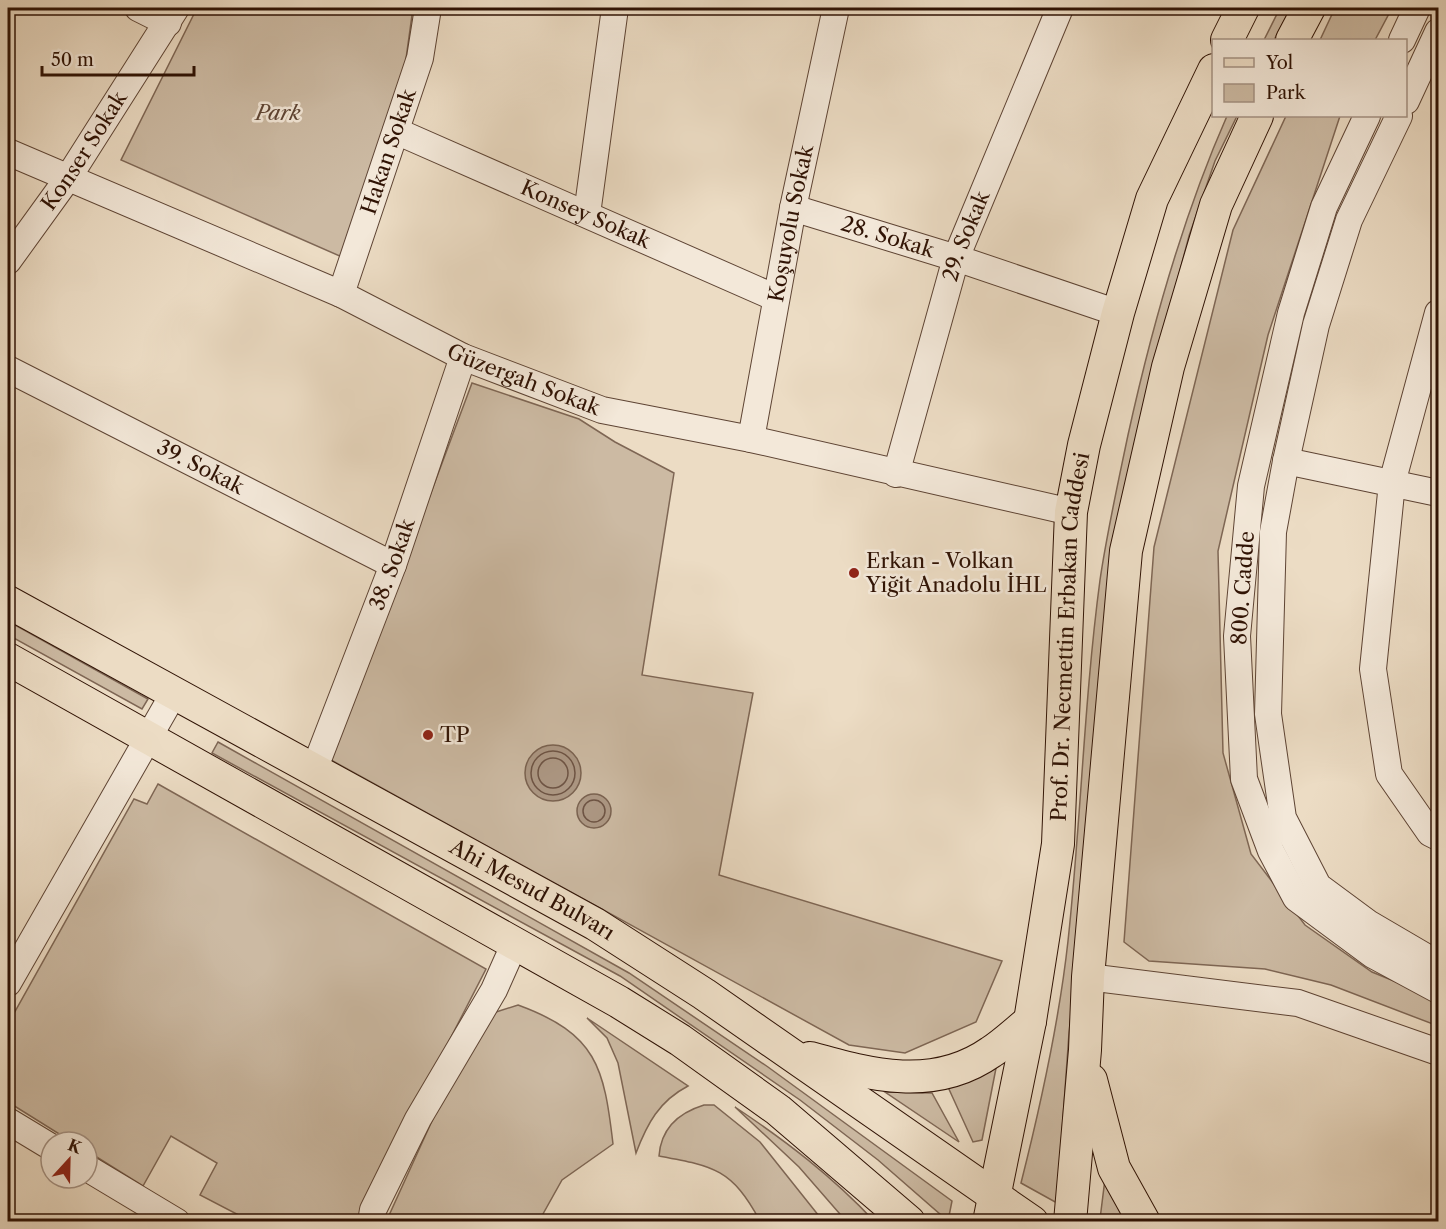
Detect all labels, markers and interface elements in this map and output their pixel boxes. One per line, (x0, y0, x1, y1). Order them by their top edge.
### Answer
scale bar (42, 39, 194, 77)
legend (1212, 39, 1407, 117)
text: 50 m (51, 49, 94, 71)
text: Yol (1265, 52, 1293, 74)
text: Park (1266, 82, 1307, 104)
street label: Hakan Sokak (356, 85, 421, 218)
street label: Konser Sokak (36, 86, 132, 215)
park label: Park (253, 100, 301, 125)
street label: Koşuyolu Sokak (763, 142, 818, 304)
street label: Konsey Sokak (517, 174, 655, 254)
street label: 29. Sokak (937, 186, 995, 284)
street label: 28. Sokak (838, 211, 938, 263)
street label: Güzergah Sokak (443, 338, 605, 420)
street label: 39. Sokak (153, 434, 249, 499)
street label: Prof. Dr. Necmettin Erbakan Caddesi (1046, 450, 1094, 822)
street label: 38. Sokak (364, 514, 420, 614)
street label: 800. Cadde (1226, 530, 1259, 646)
place label: Erkan - Volkan Yiğit Anadolu İHL (865, 548, 1047, 597)
marker: Erkan - Volkan Yiğit Anadolu İHL (847, 566, 861, 580)
place label: TP (440, 722, 470, 747)
marker: TP (421, 728, 435, 742)
street label: Ahi Mesud Bulvarı (445, 833, 619, 945)
north arrow (39, 1130, 99, 1190)
text: K (65, 1134, 85, 1158)

